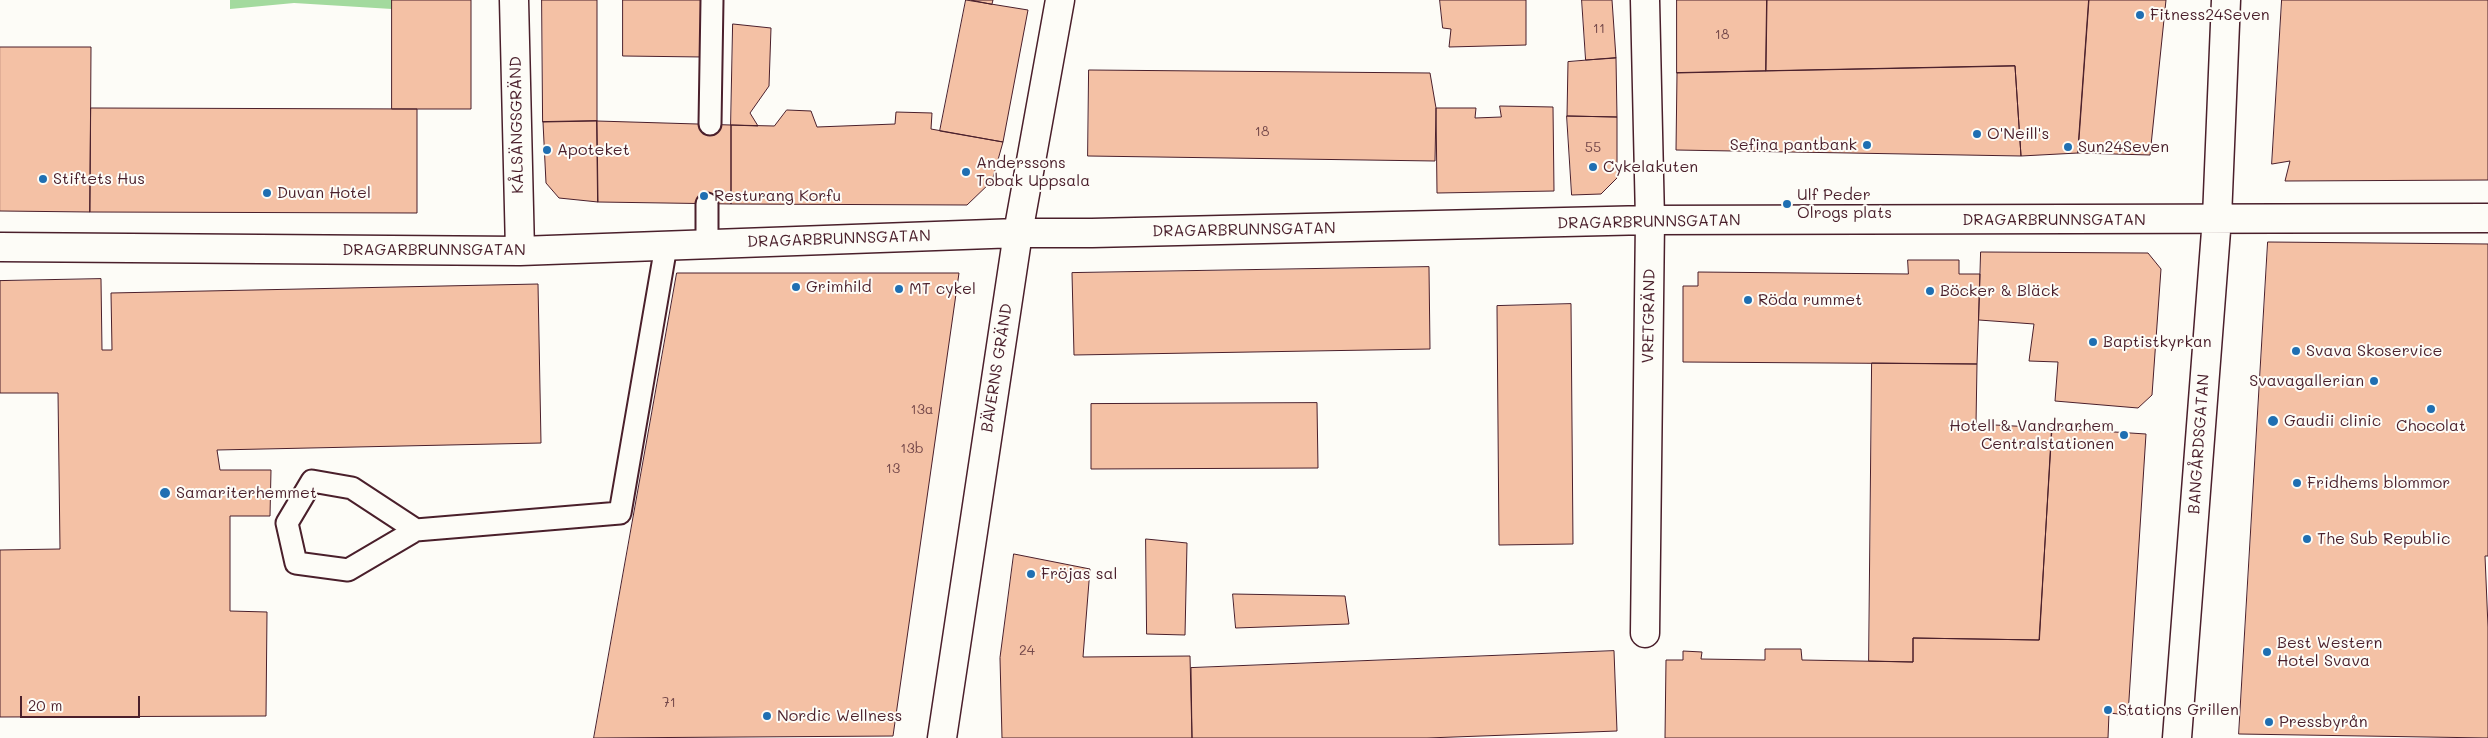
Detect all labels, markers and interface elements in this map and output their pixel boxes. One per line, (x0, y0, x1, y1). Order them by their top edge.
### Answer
place label: Fitness24Seven (2150, 5, 2270, 25)
marker: Fitness24Seven (2134, 9, 2146, 21)
house number: 11 (1593, 21, 1605, 37)
house number: 18 (1715, 27, 1729, 43)
street label: KÅLSÄNGSGRÄND (506, 56, 528, 194)
house number: 18 (1255, 124, 1269, 140)
place label: O'Neill's (1987, 124, 2049, 144)
marker: O'Neill's (1971, 128, 1983, 140)
place label: Sefina pantbank (1730, 135, 1857, 155)
place label: Sun24Seven (2078, 137, 2169, 157)
marker: Sefina pantbank (1861, 139, 1873, 151)
place label: Apoteket (557, 140, 630, 160)
house number: 55 (1585, 140, 1601, 156)
marker: Sun24Seven (2062, 141, 2074, 153)
marker: Apoteket (541, 144, 553, 156)
place label: Anderssons Tobak Uppsala (976, 153, 1090, 191)
place label: Cykelakuten (1603, 157, 1698, 177)
marker: Cykelakuten (1587, 161, 1599, 173)
marker: Anderssons Tobak Uppsala (960, 166, 972, 178)
place label: Stiftets Hus (53, 169, 145, 189)
marker: Stiftets Hus (37, 173, 49, 185)
place label: Duvan Hotel (277, 183, 371, 203)
place label: Ulf Peder Olrogs plats (1797, 185, 1892, 223)
place label: Resturang Korfu (714, 186, 841, 206)
marker: Duvan Hotel (261, 187, 273, 199)
marker: Resturang Korfu (698, 190, 710, 202)
marker: Ulf Peder Olrogs plats (1781, 198, 1793, 210)
street label: DRAGARBRUNNSGATAN (1962, 210, 2146, 230)
street label: DRAGARBRUNNSGATAN (1557, 211, 1741, 233)
street label: DRAGARBRUNNSGATAN (1152, 219, 1336, 241)
street label: DRAGARBRUNNSGATAN (747, 226, 931, 252)
street label: DRAGARBRUNNSGATAN (342, 240, 526, 260)
street label: VRETGRÄND (1639, 269, 1659, 363)
place label: Grimhild (806, 277, 872, 297)
place label: MT cykel (909, 279, 976, 299)
marker: Grimhild (790, 281, 802, 293)
place label: Böcker & Bläck (1940, 281, 2059, 301)
marker: MT cykel (893, 283, 905, 295)
marker: Böcker & Bläck (1924, 285, 1936, 297)
place label: Röda rummet (1758, 290, 1862, 310)
marker: Röda rummet (1742, 294, 1754, 306)
street label: BÄVERNS GRÄND (977, 302, 1017, 434)
place label: Baptistkyrkan (2103, 332, 2212, 352)
marker: Baptistkyrkan (2087, 336, 2099, 348)
place label: Svava Skoservice (2306, 341, 2442, 361)
marker: Svava Skoservice (2290, 345, 2302, 357)
place label: Svavagallerian (2249, 371, 2364, 391)
street label: BANGÅRDSGATAN (2185, 373, 2213, 515)
marker: Svavagallerian (2368, 375, 2380, 387)
house number: 13a (910, 402, 934, 418)
marker: Chocolat (2425, 403, 2437, 415)
place label: Gaudii clinic (2284, 411, 2381, 431)
marker: Gaudii clinic (2266, 414, 2280, 428)
place label: Hotell & Vandrarhem Centralstationen (1949, 416, 2114, 454)
place label: Chocolat (2396, 416, 2466, 436)
marker: Hotell & Vandrarhem Centralstationen (2118, 429, 2130, 441)
house number: 13b (900, 441, 924, 457)
house number: 13 (886, 461, 900, 477)
place label: Fridhems blommor (2307, 473, 2450, 493)
marker: Fridhems blommor (2291, 477, 2303, 489)
place label: Samariterhemmet (176, 483, 317, 503)
marker: Samariterhemmet (158, 486, 172, 500)
place label: The Sub Republic (2317, 529, 2450, 549)
marker: The Sub Republic (2301, 533, 2313, 545)
place label: Fröjas sal (1041, 564, 1117, 584)
marker: Fröjas sal (1025, 568, 1037, 580)
place label: Best Western Hotel Svava (2277, 633, 2382, 671)
house number: 24 (1019, 643, 1035, 659)
marker: Best Western Hotel Svava (2261, 646, 2273, 658)
scale bar (22, 686, 142, 718)
text: 20 m (28, 695, 62, 715)
house number: 71 (662, 695, 676, 711)
place label: Stations Grillen (2118, 700, 2239, 720)
marker: Stations Grillen (2102, 704, 2114, 716)
place label: Nordic Wellness (777, 706, 902, 726)
marker: Nordic Wellness (761, 710, 773, 722)
place label: Pressbyrån (2279, 712, 2368, 732)
marker: Pressbyrån (2263, 716, 2275, 728)

